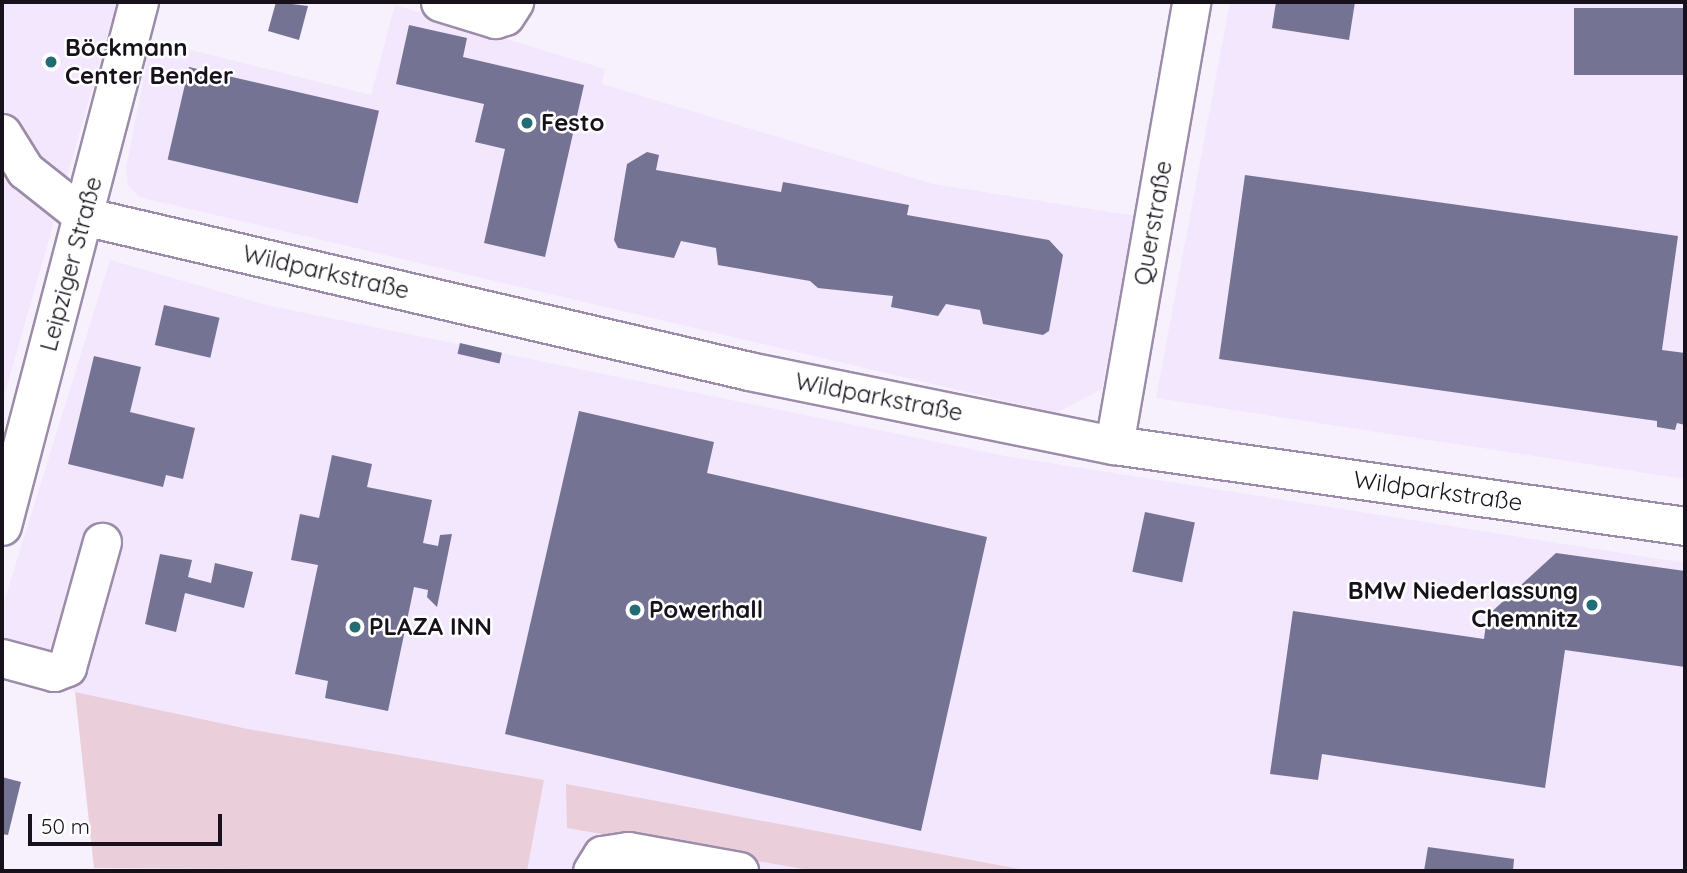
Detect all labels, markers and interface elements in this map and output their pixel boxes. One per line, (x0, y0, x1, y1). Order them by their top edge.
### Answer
place label: Böckmann Center Bender (65, 34, 233, 90)
marker: Böckmann Center Bender (43, 54, 59, 70)
place label: Festo (541, 109, 605, 137)
marker: Festo (519, 115, 535, 131)
street label: Querstraße (1128, 158, 1178, 288)
street label: Leipziger Straße (34, 174, 108, 354)
street label: Wildparkstraße (240, 239, 412, 305)
street label: Wildparkstraße (793, 367, 965, 427)
street label: Wildparkstraße (1352, 465, 1524, 517)
place label: BMW Niederlassung Chemnitz (1348, 577, 1578, 633)
place label: Powerhall (649, 596, 763, 624)
marker: BMW Niederlassung Chemnitz (1584, 597, 1600, 613)
marker: Powerhall (627, 602, 643, 618)
place label: PLAZA INN (369, 613, 492, 641)
marker: PLAZA INN (347, 619, 363, 635)
scale bar (32, 800, 226, 844)
text: 50 m (41, 813, 90, 839)

